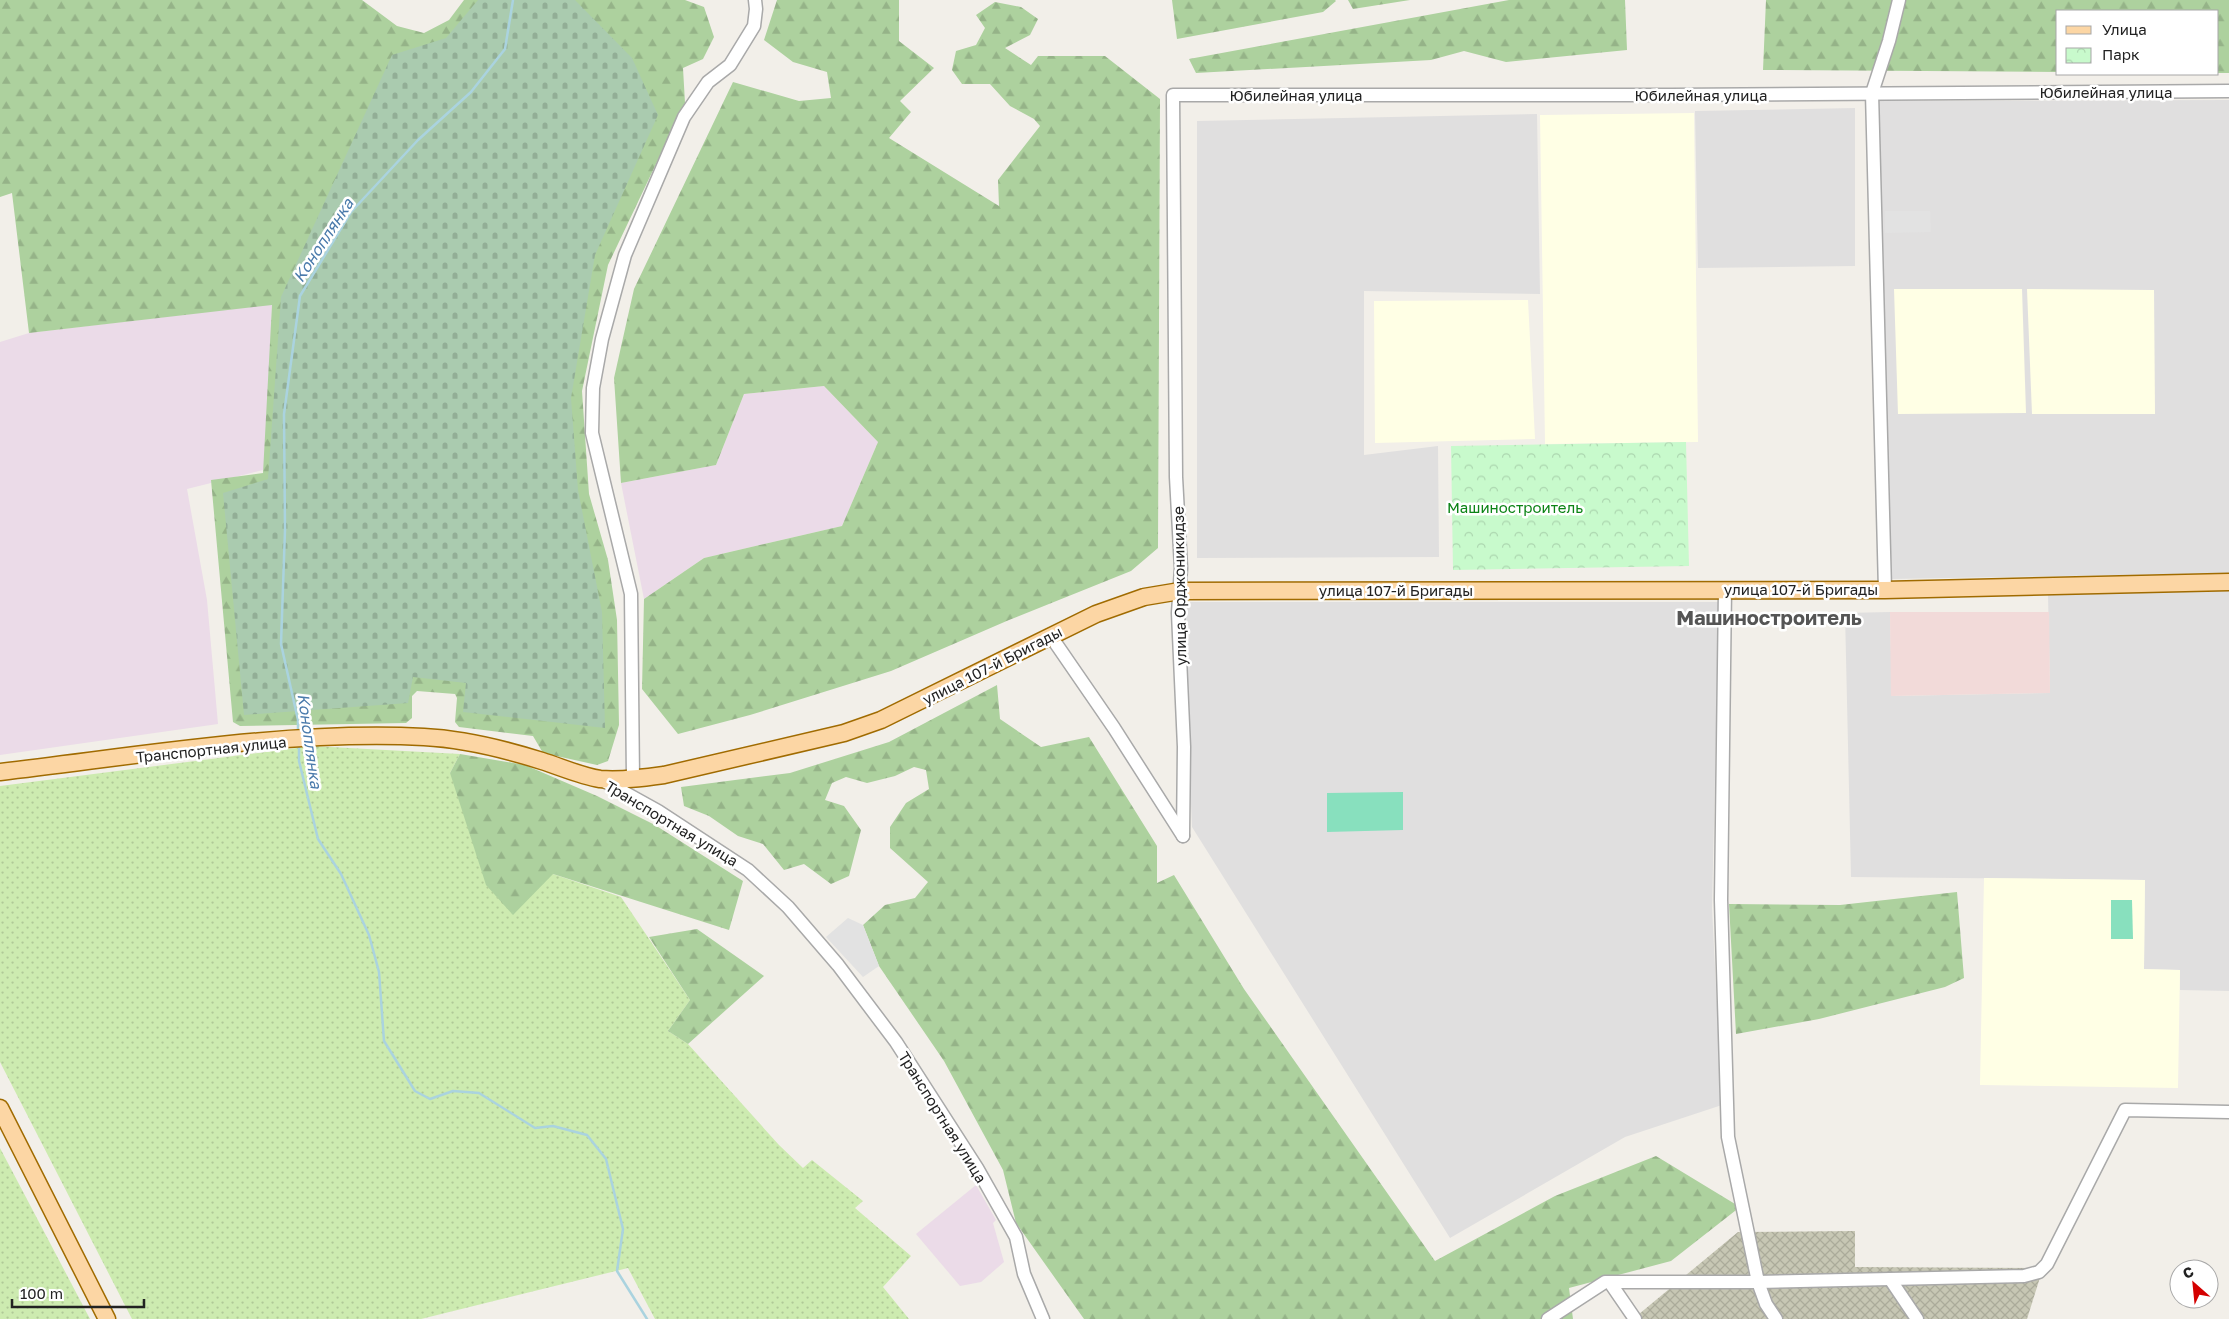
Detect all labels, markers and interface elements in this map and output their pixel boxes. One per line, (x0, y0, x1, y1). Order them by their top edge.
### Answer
legend (2056, 10, 2219, 75)
text: Улица (2102, 20, 2147, 38)
text: Парк (2102, 45, 2140, 63)
street label: Юбилейная улица (2040, 83, 2172, 101)
street label: Юбилейная улица (1230, 86, 1362, 104)
street label: Юбилейная улица (1635, 86, 1767, 104)
water label: Коноплянка (289, 194, 358, 286)
park label: Машиностроитель (1447, 498, 1583, 516)
street label: улица Орджоникидзе (1169, 506, 1189, 666)
street label: улица 107-й Бригады (1724, 580, 1878, 598)
street label: улица 107-й Бригады (1319, 581, 1473, 599)
district label: Машиностроитель (1676, 605, 1862, 629)
street label: улица 107-й Бригады (919, 622, 1065, 708)
water label: Коноплянка (293, 692, 327, 791)
street label: Транспортная улица (135, 732, 287, 766)
street label: Транспортная улица (603, 776, 741, 870)
street label: Транспортная улица (895, 1048, 991, 1186)
north arrow (2169, 1259, 2219, 1309)
text: С (2180, 1262, 2196, 1282)
scale bar (12, 1276, 145, 1308)
text: 100 m (20, 1284, 63, 1302)

